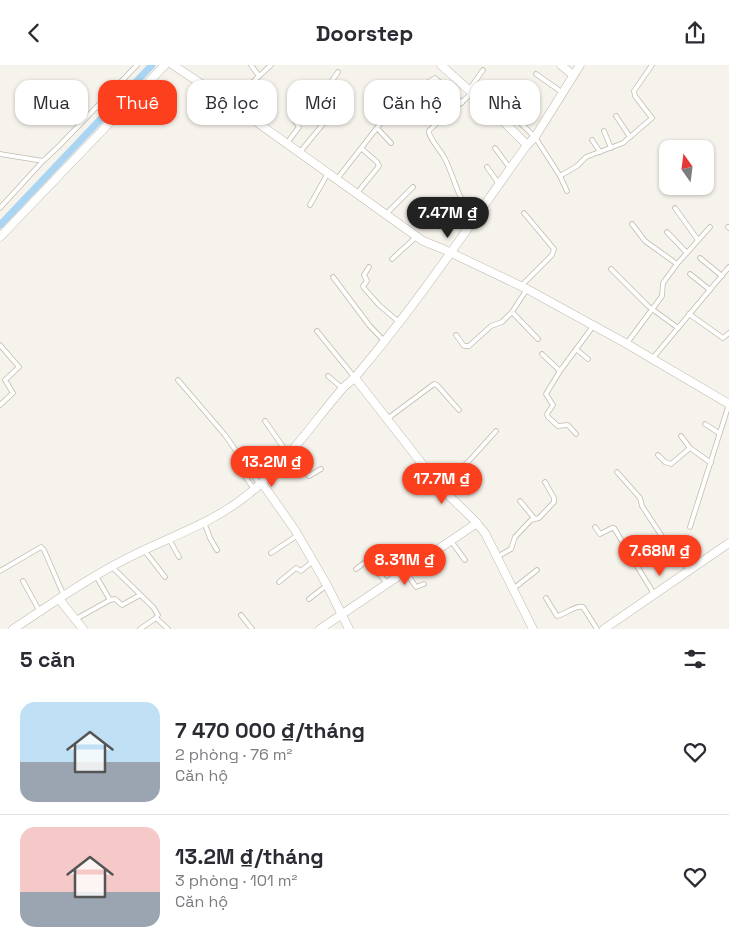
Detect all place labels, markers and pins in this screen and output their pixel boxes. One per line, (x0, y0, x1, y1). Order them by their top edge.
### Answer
pin: 7.47M ₫ (402, 197, 494, 239)
pin: 13.2M ₫ (226, 445, 318, 488)
pin: 17.7M ₫ (396, 463, 488, 505)
pin: 7.68M ₫ (614, 535, 706, 577)
pin: 8.31M ₫ (359, 543, 451, 586)

